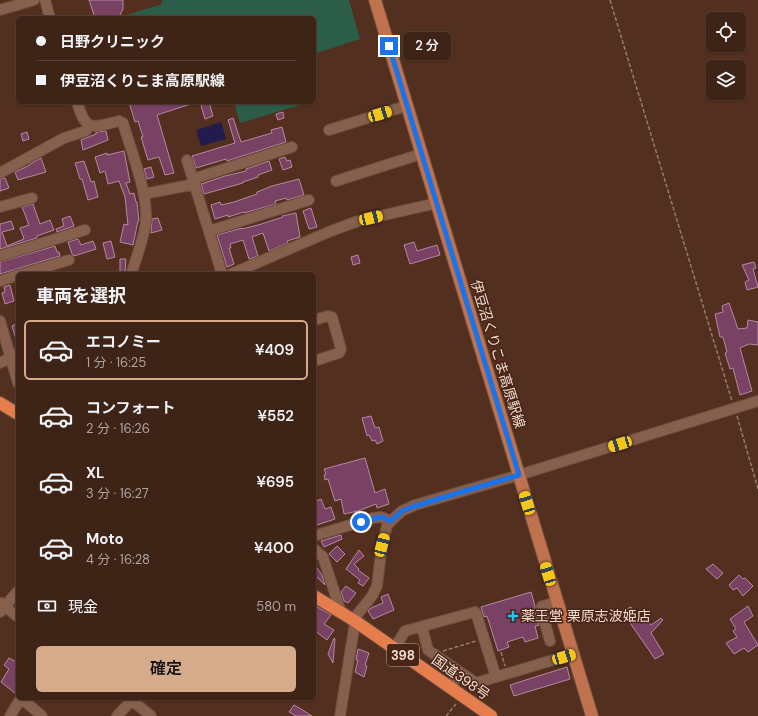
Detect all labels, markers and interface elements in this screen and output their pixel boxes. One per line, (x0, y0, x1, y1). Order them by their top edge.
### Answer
map controls (706, 12, 746, 100)
button: locate (706, 12, 746, 52)
text: 日野クリニック (60, 32, 165, 52)
callout: 2 分 (403, 32, 451, 60)
route end (380, 37, 398, 55)
text: 2 分 (415, 37, 439, 54)
button: layers (706, 60, 746, 100)
text: 伊豆沼くりこま高原駅線 (60, 71, 225, 91)
car (367, 105, 393, 123)
car (358, 209, 384, 227)
street label: 伊豆沼くりこま高原駅線 (467, 278, 529, 430)
text: 車両を選択 (36, 284, 126, 308)
icon: car (38, 332, 74, 368)
text: エコノミー (86, 332, 161, 352)
text: ¥409 (255, 340, 294, 360)
text: 1 分 · 16:25 (86, 354, 146, 371)
icon: car (38, 398, 74, 434)
text: コンフォート (86, 398, 176, 418)
text: ¥552 (257, 406, 294, 426)
text: 2 分 · 16:26 (86, 420, 150, 437)
car (607, 435, 633, 453)
text: XL (86, 463, 104, 483)
icon: car (38, 464, 74, 500)
text: ¥695 (256, 472, 294, 492)
text: 3 分 · 16:27 (86, 485, 149, 502)
car (518, 490, 536, 516)
route start (352, 513, 370, 531)
text: Moto (86, 529, 124, 549)
icon: car (38, 530, 74, 566)
car (373, 532, 391, 558)
text: ¥400 (254, 538, 294, 558)
text: 4 分 · 16:28 (86, 551, 150, 568)
car (539, 561, 557, 587)
icon: cash (36, 595, 58, 617)
text: 現金 (68, 597, 98, 617)
text: 580 m (256, 598, 296, 615)
place label: 薬王堂 栗原志波姫店 (521, 607, 651, 625)
marker: 薬王堂 栗原志波姫店 (508, 611, 518, 621)
road number: 398 (387, 644, 419, 666)
button: 確定 (36, 646, 296, 692)
car (551, 648, 577, 666)
street label: 国道398号 (428, 650, 494, 704)

